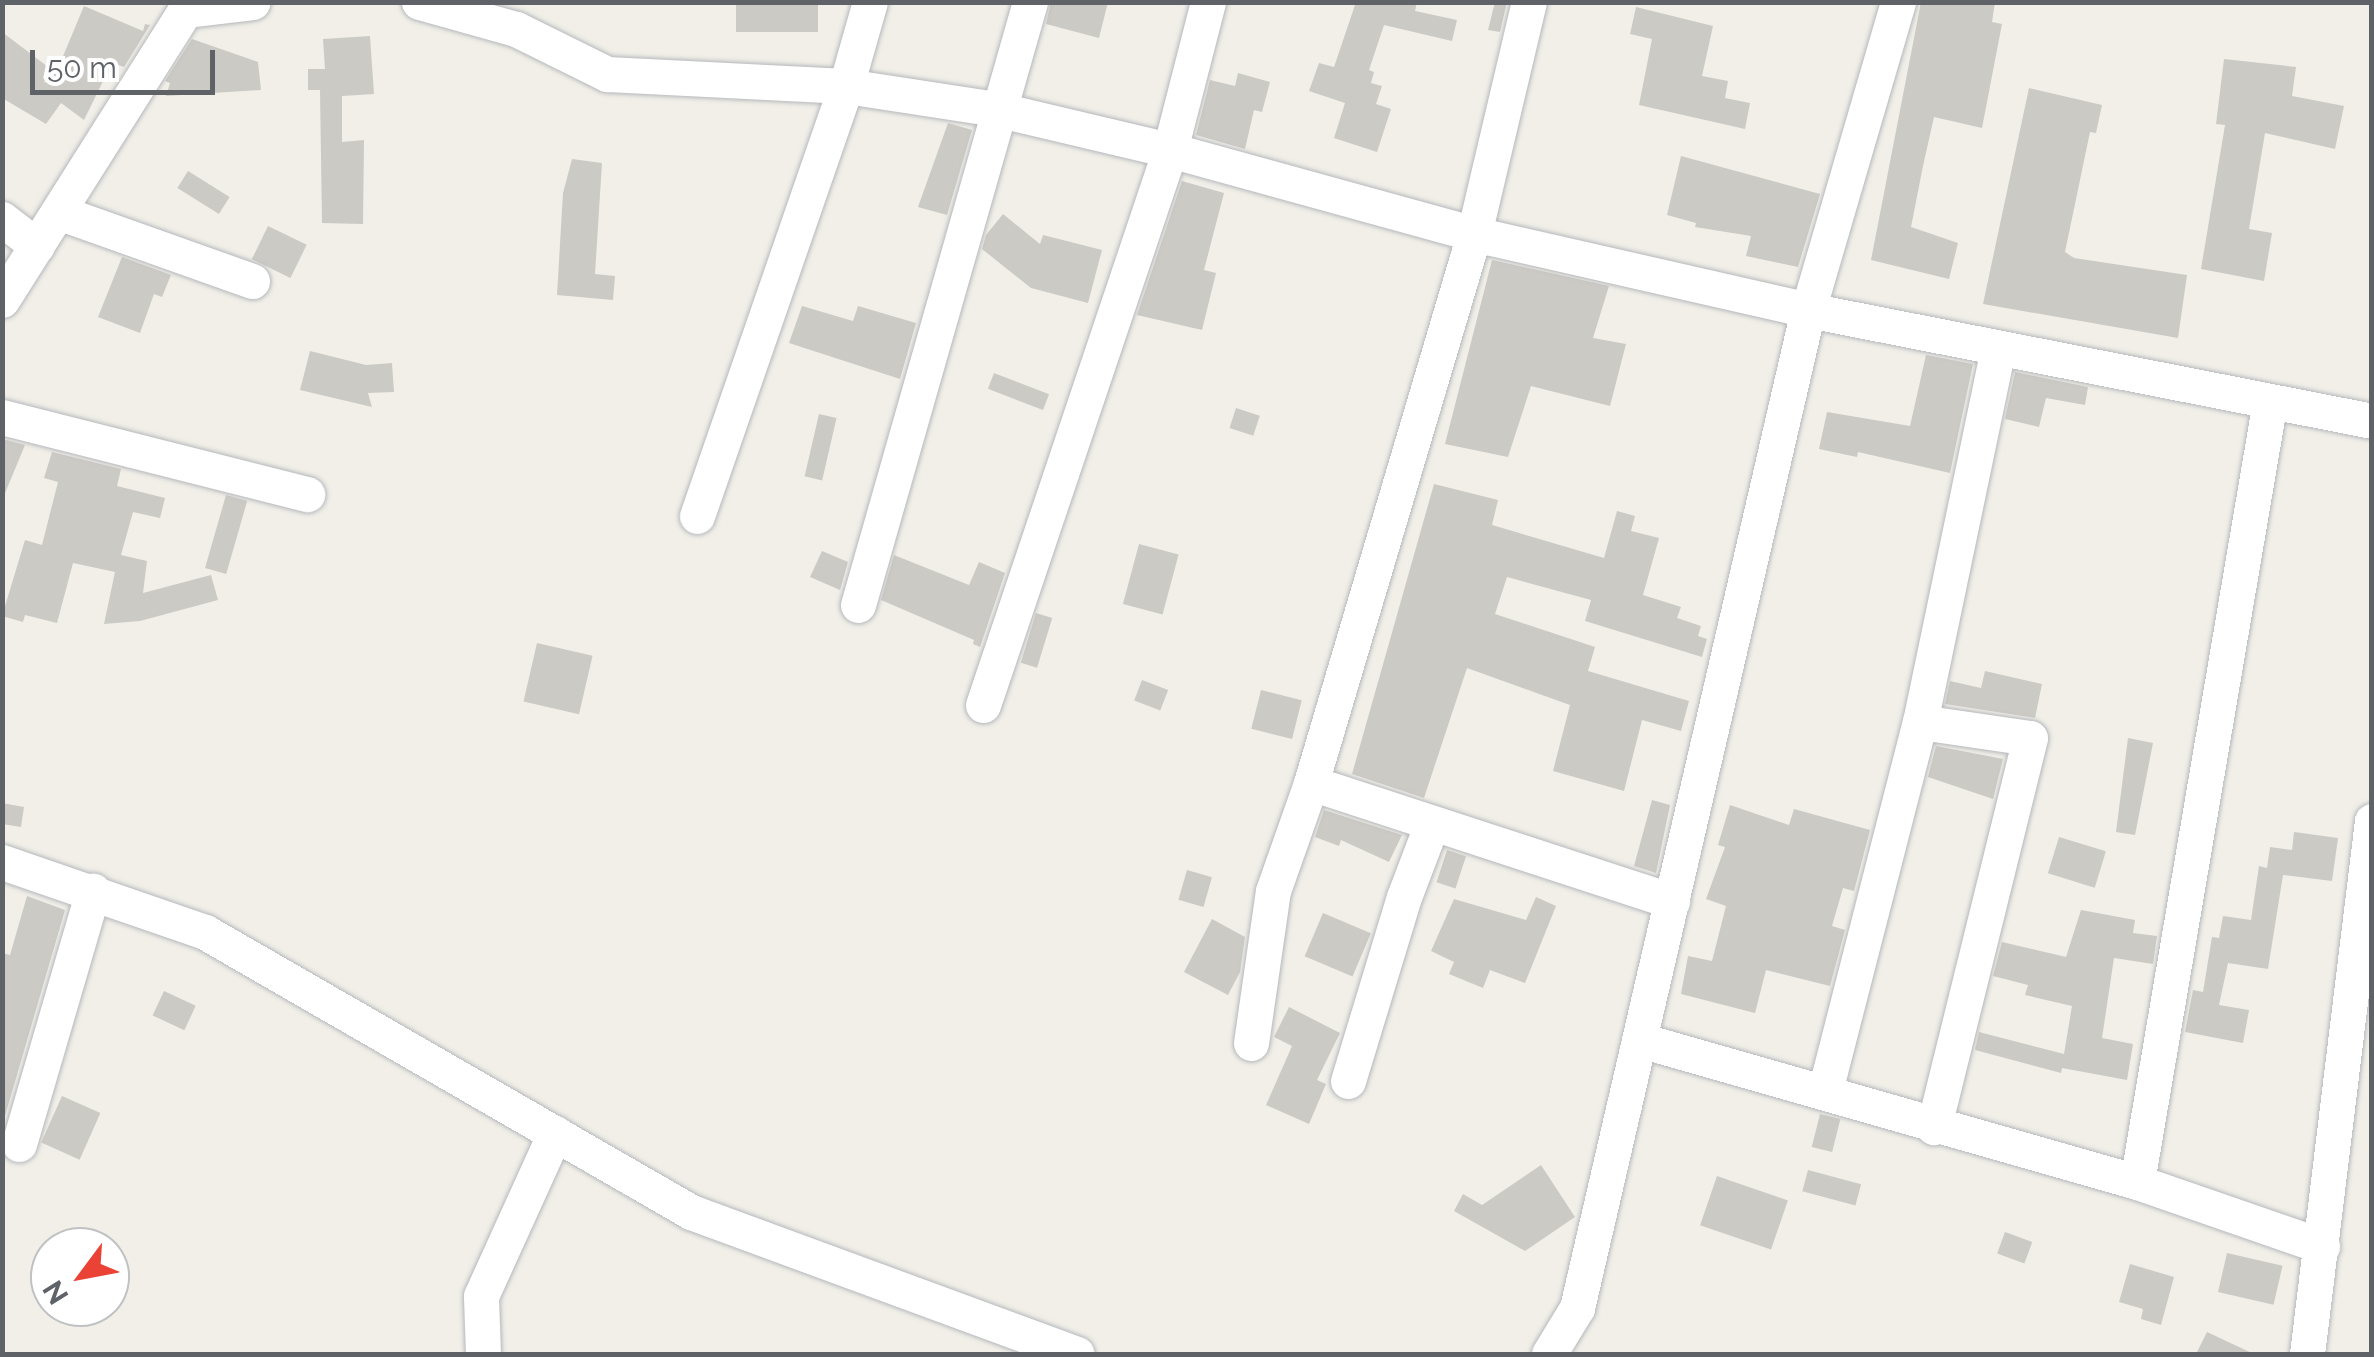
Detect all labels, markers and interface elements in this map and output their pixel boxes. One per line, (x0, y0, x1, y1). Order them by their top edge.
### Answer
scale bar (35, 30, 220, 92)
text: 50 m (47, 50, 117, 85)
north arrow (30, 1227, 130, 1327)
text: N (36, 1274, 75, 1310)

